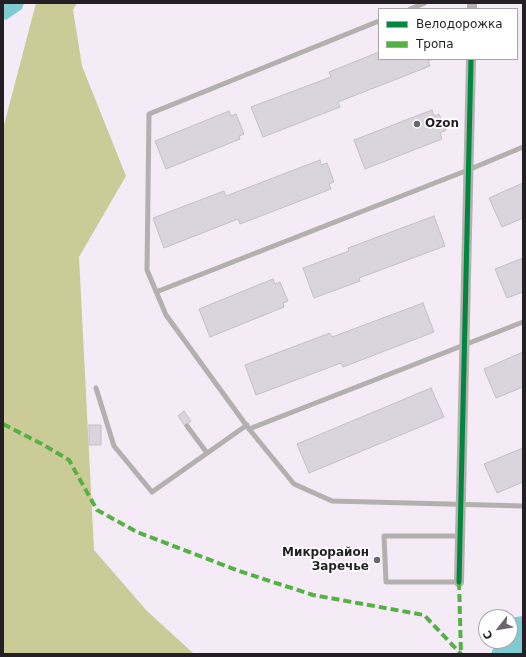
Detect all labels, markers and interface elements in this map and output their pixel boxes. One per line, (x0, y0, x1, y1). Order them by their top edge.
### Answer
legend (378, 8, 518, 60)
text: Велодорожка (416, 17, 503, 31)
text: Тропа (416, 37, 454, 51)
place label: Ozon (425, 117, 459, 131)
marker: Ozon (412, 119, 422, 129)
place label: Микрорайон Заречье (282, 546, 369, 574)
marker: Микрорайон Заречье (372, 555, 382, 565)
north arrow (478, 609, 518, 649)
text: С (480, 628, 496, 642)

